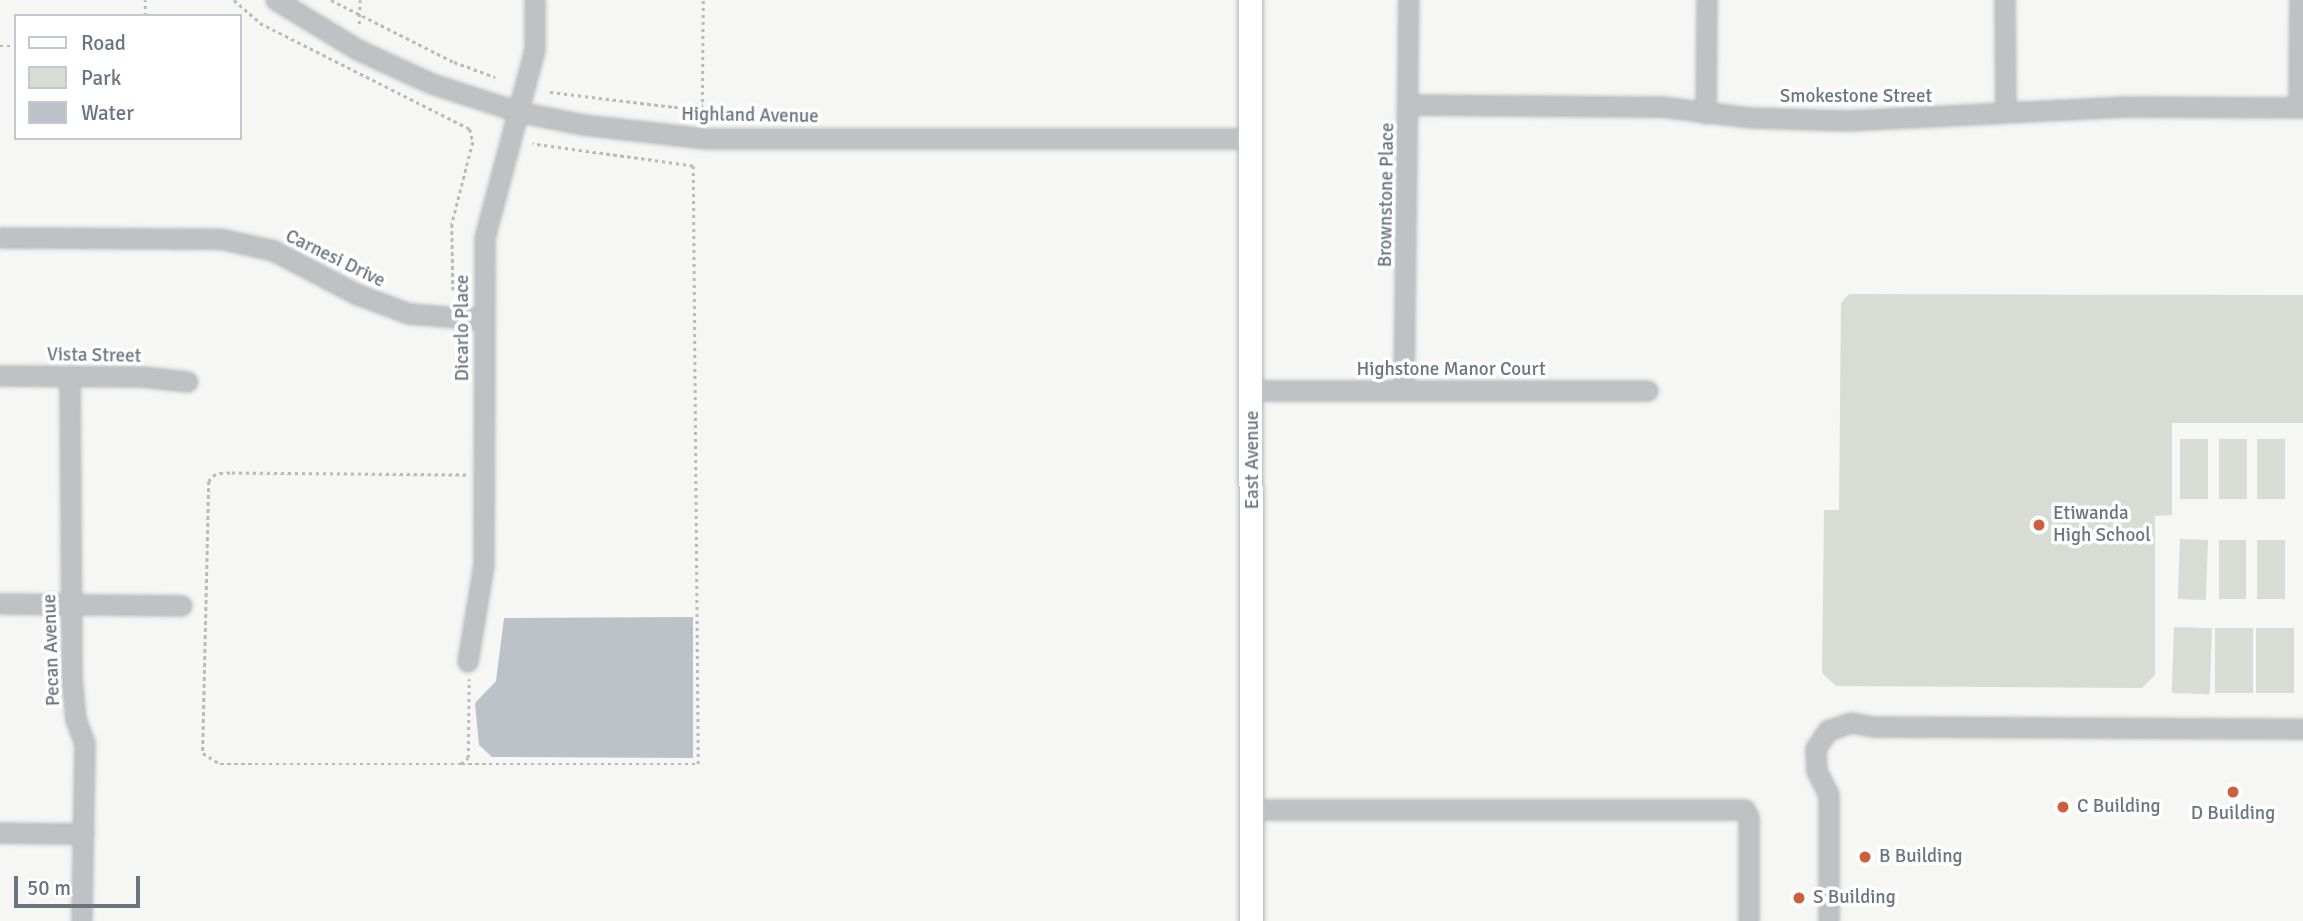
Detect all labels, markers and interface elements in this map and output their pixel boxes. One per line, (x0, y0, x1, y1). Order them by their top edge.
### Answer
legend (14, 14, 242, 140)
text: Road (81, 30, 126, 56)
text: Park (81, 65, 121, 91)
street label: Smokestone Street (1780, 86, 1932, 108)
text: Water (81, 100, 134, 126)
street label: Highland Avenue (681, 103, 819, 129)
street label: Brownstone Place (1374, 122, 1400, 268)
street label: Carnesi Drive (281, 225, 389, 293)
street label: Dicarlo Place (452, 275, 474, 381)
street label: Vista Street (47, 344, 141, 368)
street label: Highstone Manor Court (1356, 359, 1546, 381)
street label: East Avenue (1242, 411, 1264, 509)
place label: Etiwanda High School (2053, 503, 2151, 547)
marker: Etiwanda High School (2031, 517, 2047, 533)
street label: Pecan Avenue (39, 593, 65, 707)
marker: D Building (2225, 784, 2241, 800)
place label: C Building (2077, 796, 2161, 818)
marker: C Building (2055, 799, 2071, 815)
place label: D Building (2191, 803, 2275, 825)
place label: B Building (1879, 846, 1963, 868)
marker: B Building (1857, 849, 1873, 865)
scale bar (18, 862, 144, 906)
text: 50 m (27, 875, 71, 901)
place label: S Building (1813, 887, 1896, 909)
marker: S Building (1791, 890, 1807, 906)

